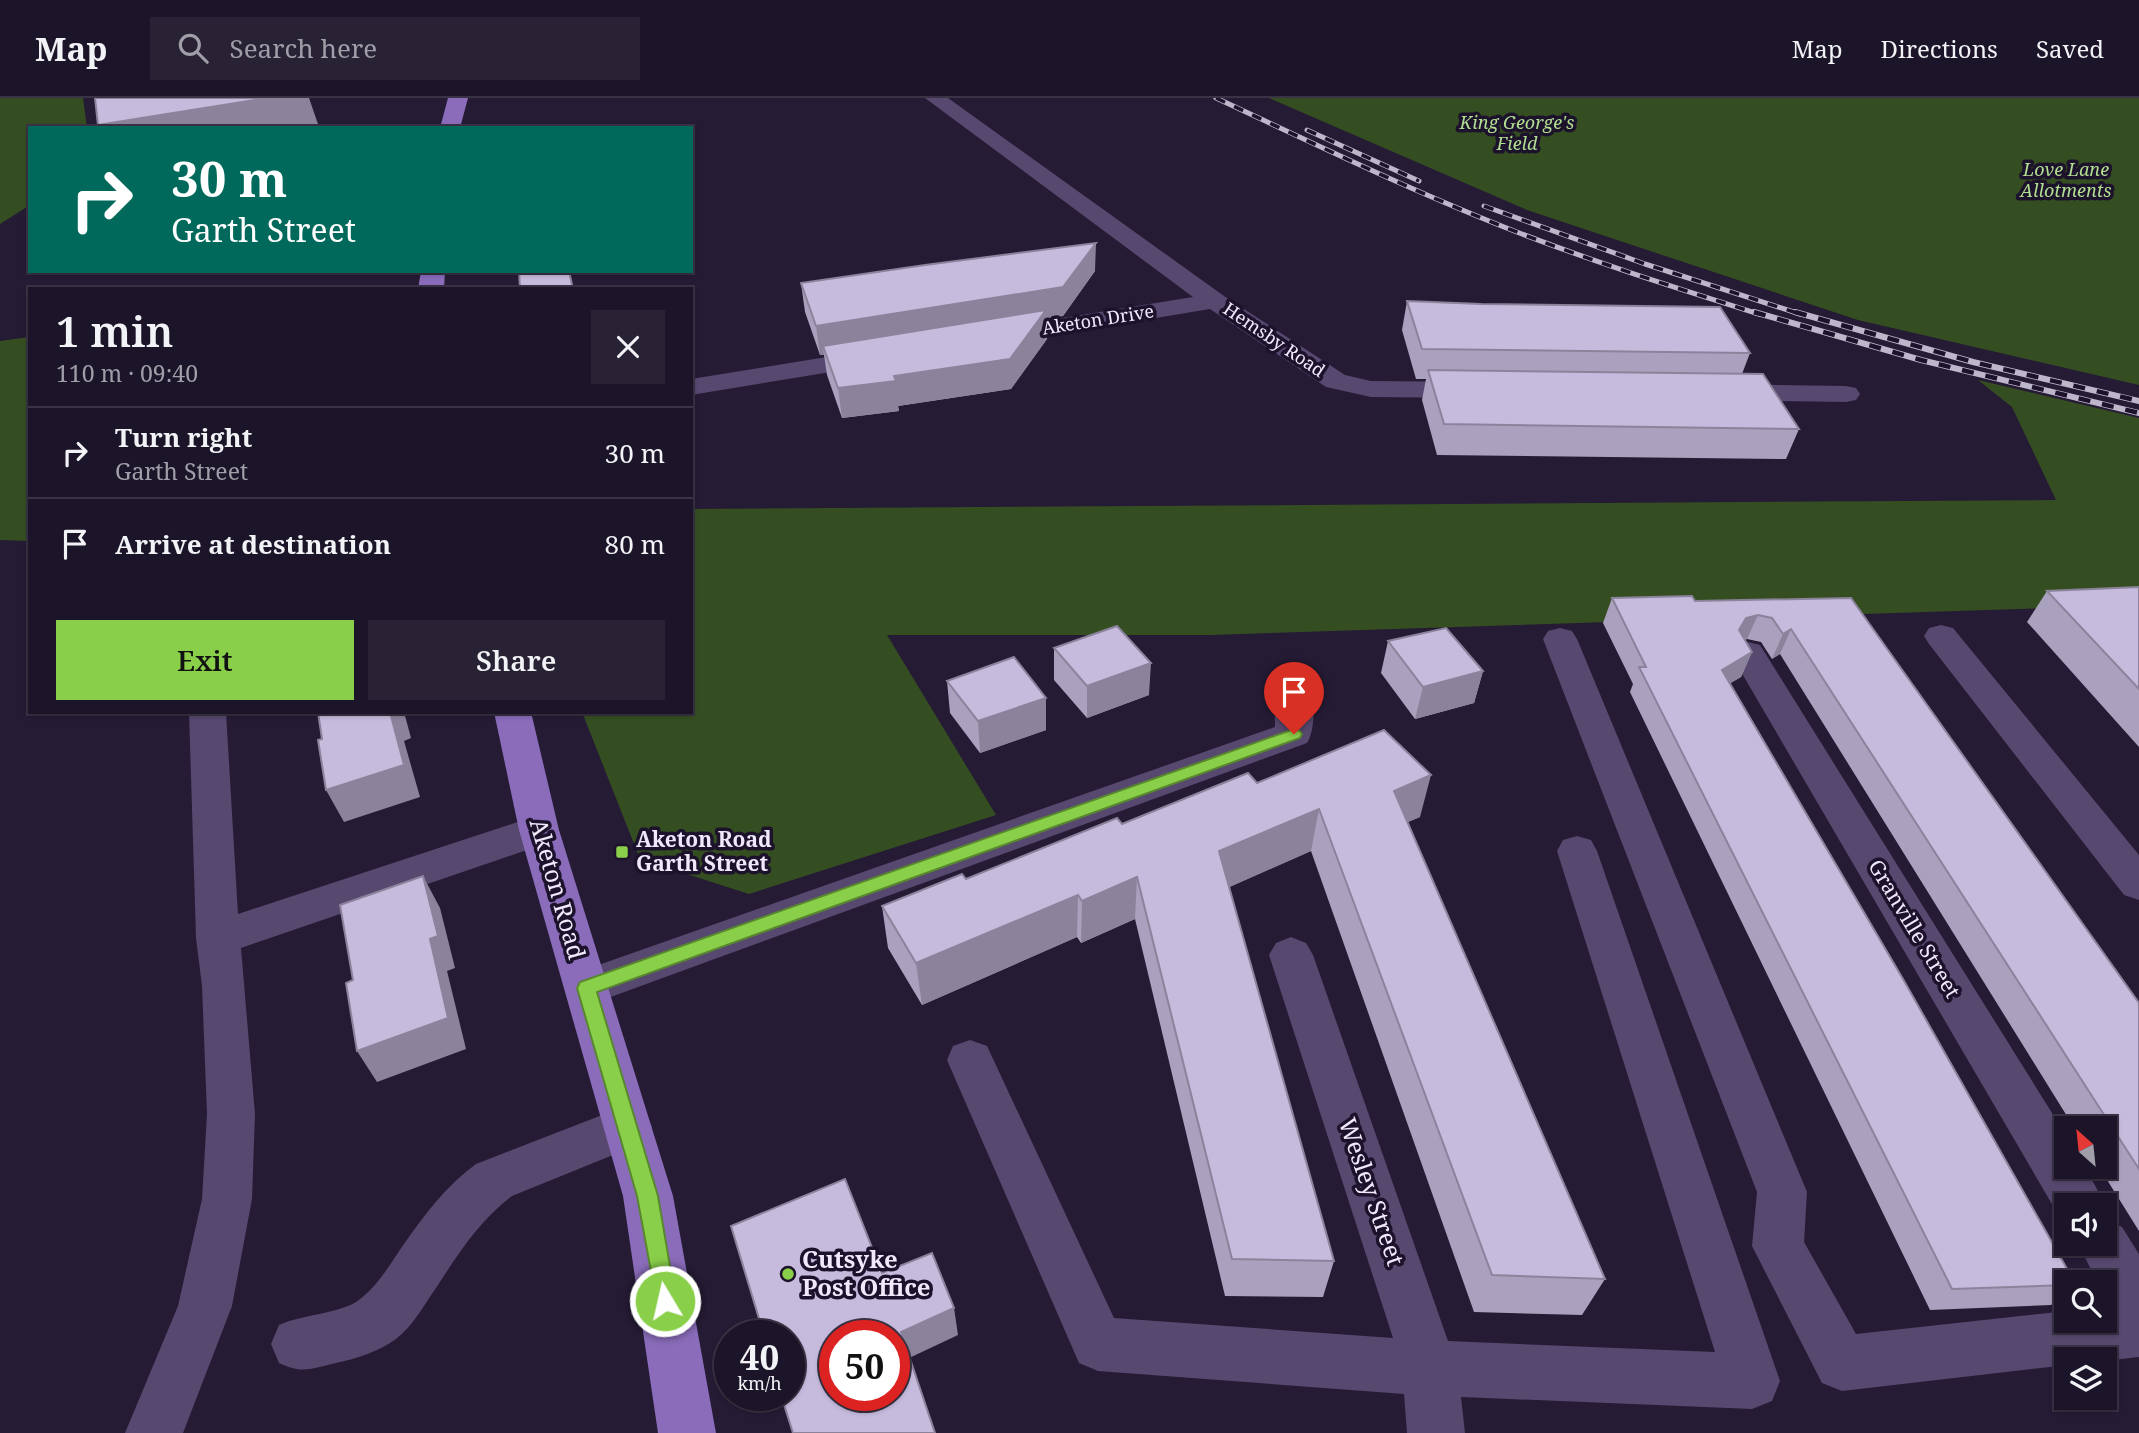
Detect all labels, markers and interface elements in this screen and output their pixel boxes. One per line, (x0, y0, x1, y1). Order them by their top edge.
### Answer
search box (150, 17, 640, 80)
text: Map (35, 26, 108, 71)
icon: search (174, 29, 212, 67)
text: Search here (230, 30, 377, 66)
text: Map (1792, 32, 1843, 65)
text: Directions (1881, 32, 1998, 65)
text: Saved (2036, 32, 2104, 65)
park label: King George's Field (1459, 110, 1574, 155)
text: 30 m (171, 145, 287, 211)
icon: right (56, 154, 147, 245)
park label: Love Lane Allotments (2018, 157, 2112, 202)
text: Garth Street (171, 208, 356, 251)
street label: Hemsby Road (1219, 296, 1330, 382)
street label: Aketon Drive (1040, 298, 1155, 340)
text: 1 min (56, 302, 173, 359)
button: close (591, 310, 665, 384)
text: 110 m · 09:40 (56, 357, 198, 389)
text: Turn right (115, 419, 252, 455)
icon: right (56, 434, 94, 472)
text: 30 m (605, 435, 665, 471)
text: Garth Street (115, 455, 248, 487)
icon: arrive (56, 525, 94, 563)
text: Arrive at destination (115, 526, 391, 562)
text: 80 m (605, 526, 665, 562)
button: Exit (56, 620, 354, 700)
button: Share (368, 620, 665, 700)
pin (1264, 662, 1324, 734)
icon: arrive (1275, 673, 1313, 711)
street label: Aketon Road (523, 814, 594, 963)
place label: Aketon Road Garth Street (636, 825, 772, 877)
marker: Aketon Road Garth Street (614, 844, 630, 860)
street label: Granville Street (1862, 854, 1967, 1003)
street label: Wesley Street (1332, 1113, 1413, 1270)
north arrow (2054, 1116, 2118, 1180)
map controls (2054, 1116, 2117, 1410)
button: sound (2054, 1193, 2117, 1256)
place label: Cutsyke Post Office (802, 1242, 931, 1303)
position arrow (628, 1264, 702, 1338)
marker: Cutsyke Post Office (780, 1266, 796, 1282)
button: search (2054, 1270, 2117, 1333)
speed limit sign: 50 (819, 1320, 910, 1411)
text: 40 (740, 1333, 779, 1380)
button: layers (2054, 1347, 2117, 1410)
text: km/h (737, 1371, 782, 1395)

